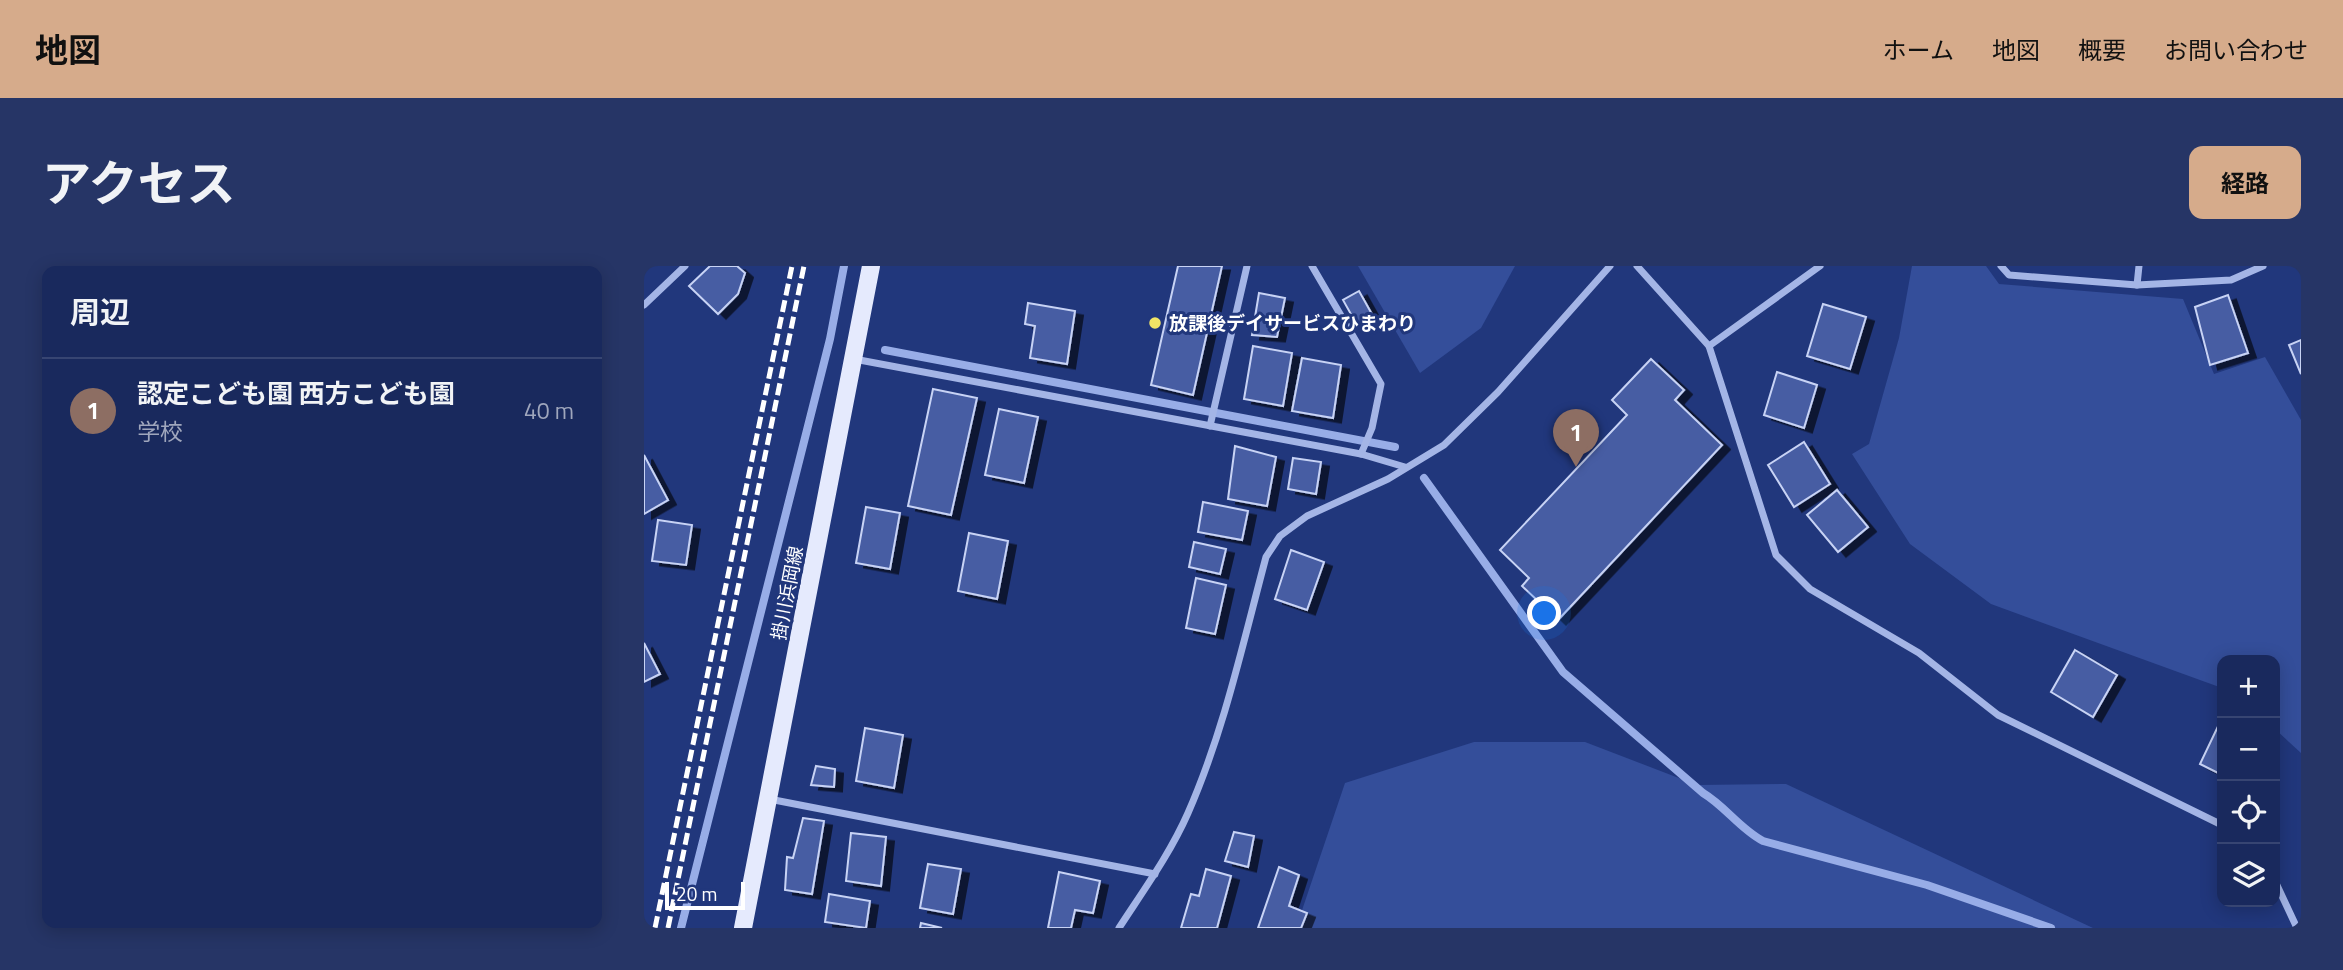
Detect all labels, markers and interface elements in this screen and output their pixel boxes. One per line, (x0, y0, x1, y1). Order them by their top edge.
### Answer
text: 地図 (35, 25, 101, 75)
text: ホーム (1883, 32, 1954, 68)
text: 地図 (1992, 32, 2040, 68)
text: 概要 (2078, 32, 2126, 68)
text: お問い合わせ (2164, 32, 2308, 68)
text: アクセス (42, 145, 236, 220)
button: 経路 (2189, 146, 2301, 219)
text: 周辺 (70, 289, 130, 335)
place label: 放課後デイサービスひまわり (1169, 308, 1416, 337)
marker: 放課後デイサービスひまわり (1147, 315, 1163, 331)
text: 認定こども園 西方こども園 (137, 374, 455, 413)
text: 1 (87, 393, 99, 428)
text: 40 m (524, 393, 574, 428)
pin: 1 (1553, 409, 1599, 467)
text: 学校 (137, 414, 183, 449)
street label: 掛川浜岡線 (763, 544, 810, 642)
your location (1527, 596, 1561, 630)
map controls (2217, 655, 2280, 907)
button: + (2217, 655, 2280, 718)
button: − (2217, 718, 2280, 781)
button: locate (2217, 781, 2280, 844)
button: layers (2217, 844, 2280, 907)
scale bar (665, 879, 746, 911)
text: 20 m (676, 879, 717, 908)

